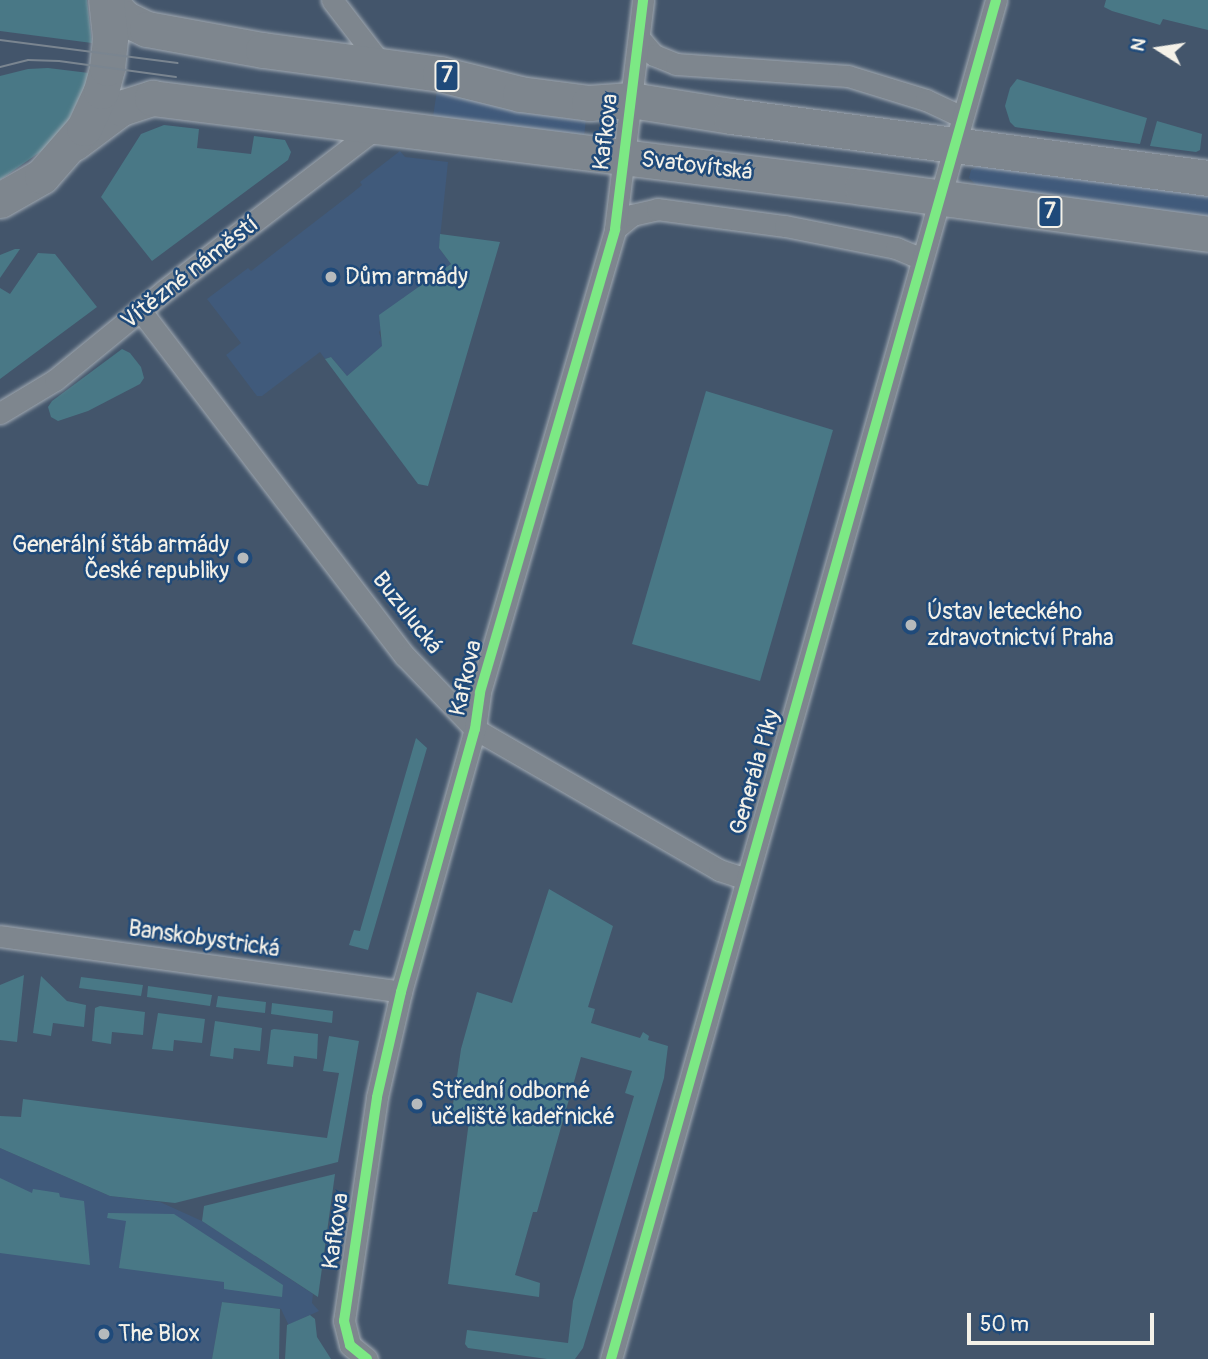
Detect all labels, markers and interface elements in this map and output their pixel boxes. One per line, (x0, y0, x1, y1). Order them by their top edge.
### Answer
north arrow (1124, 14, 1194, 84)
text: N (1125, 36, 1152, 53)
road number: 7 (433, 58, 461, 94)
street label: Kafkova (588, 92, 624, 172)
street label: Svatovítská (640, 145, 754, 187)
road number: 7 (1036, 194, 1064, 230)
street label: Vítězné náměstí (116, 211, 264, 335)
place label: Dům armády (345, 263, 468, 291)
marker: Dům armády (323, 269, 339, 285)
place label: Generální štáb armády České republiky (12, 531, 229, 585)
marker: Generální štáb armády České republiky (235, 550, 251, 566)
street label: Buzulucká (366, 566, 448, 660)
place label: Ústav leteckého zdravotnictví Praha (927, 598, 1114, 652)
marker: Ústav leteckého zdravotnictví Praha (901, 615, 921, 635)
street label: Kafkova (444, 637, 488, 719)
street label: Generála Píky (724, 706, 786, 838)
street label: Banskobystrická (126, 915, 282, 963)
place label: Střední odborné učeliště kadeřnické (431, 1077, 615, 1131)
marker: Střední odborné učeliště kadeřnické (409, 1096, 425, 1112)
street label: Kafkova (317, 1191, 355, 1271)
scale bar (970, 1300, 1157, 1344)
text: 50 m (980, 1311, 1029, 1338)
place label: The Blox (118, 1320, 200, 1348)
marker: The Blox (96, 1326, 112, 1342)

